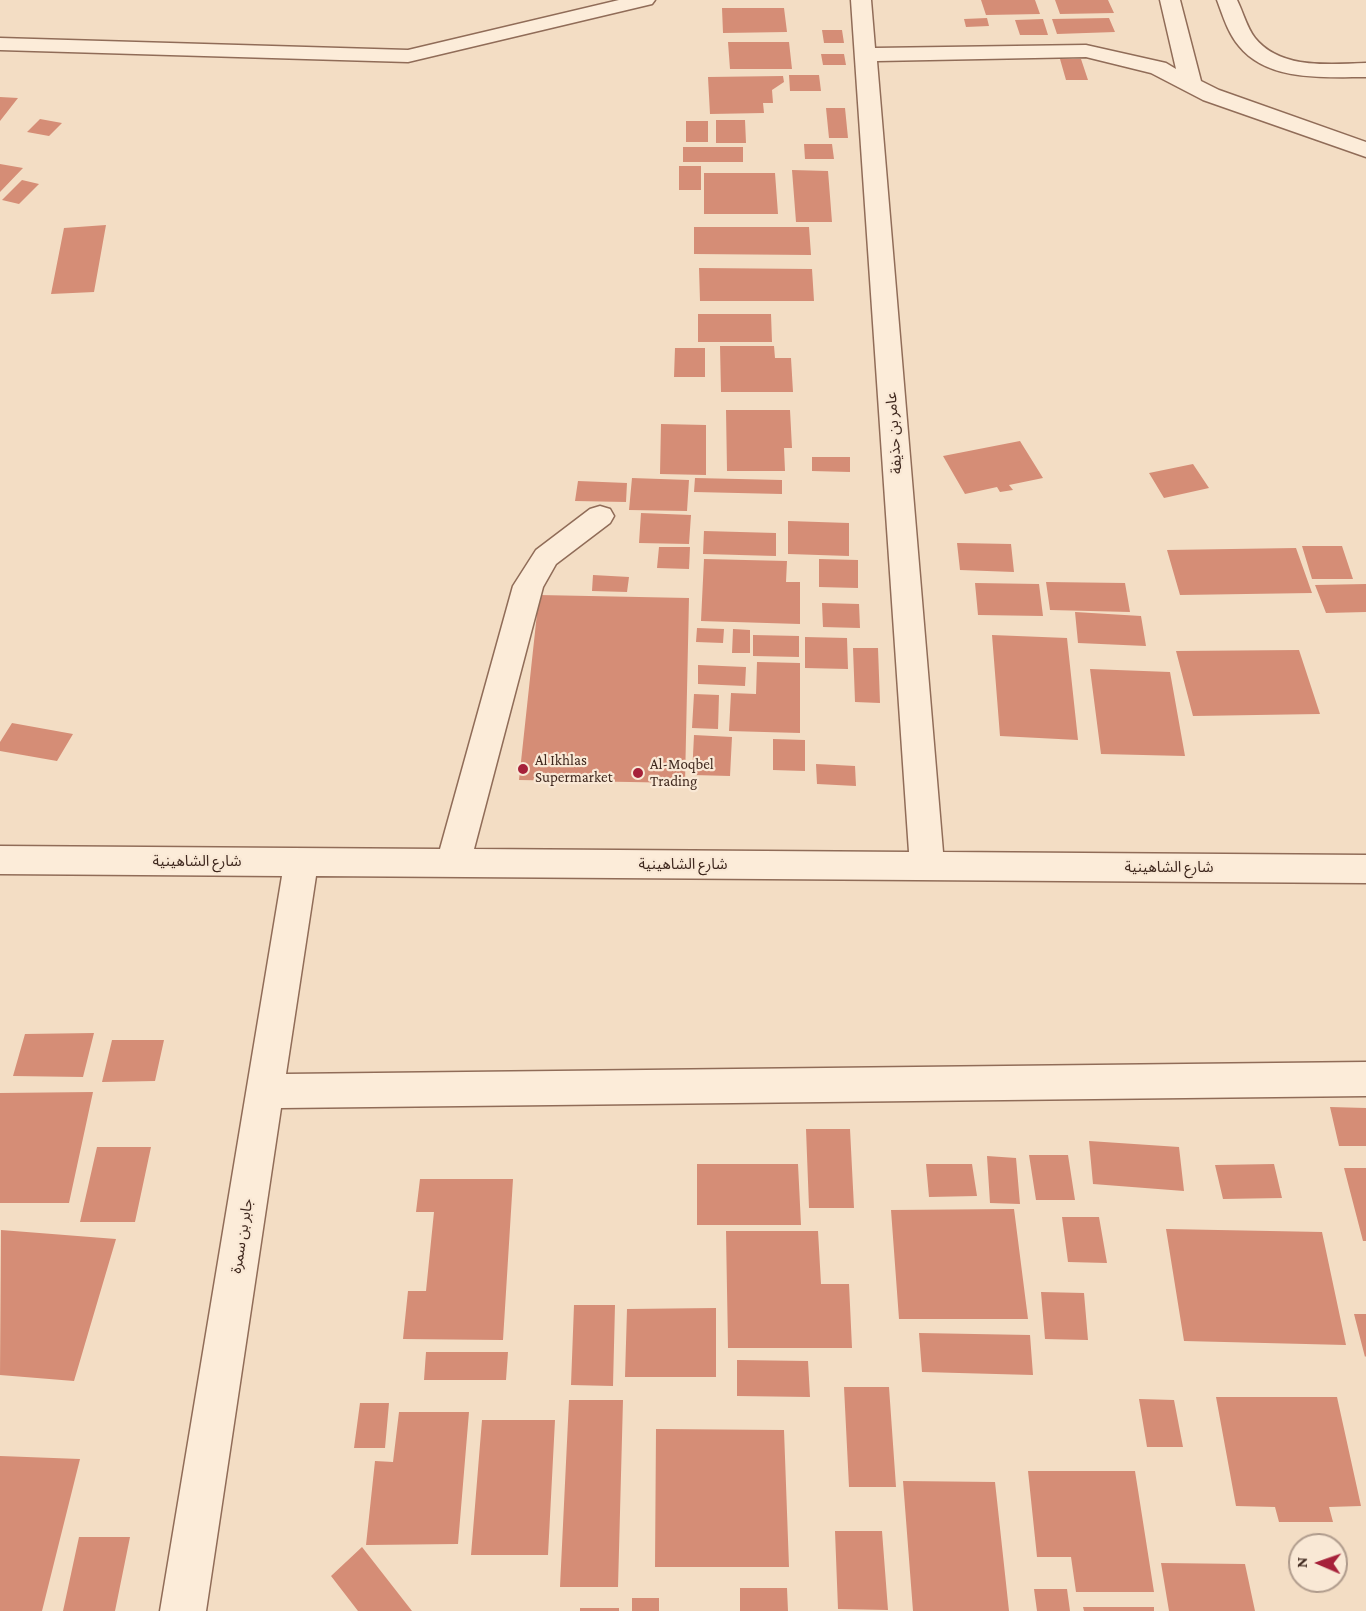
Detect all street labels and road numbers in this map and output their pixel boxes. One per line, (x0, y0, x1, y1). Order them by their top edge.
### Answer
street label: عامر بن حذيفة (882, 391, 906, 475)
street label: شارع الشاهينية (153, 852, 241, 870)
street label: شارع الشاهينية (639, 855, 727, 873)
street label: شارع الشاهينية (1125, 858, 1213, 876)
street label: جابر بن سمرة (227, 1197, 257, 1275)

